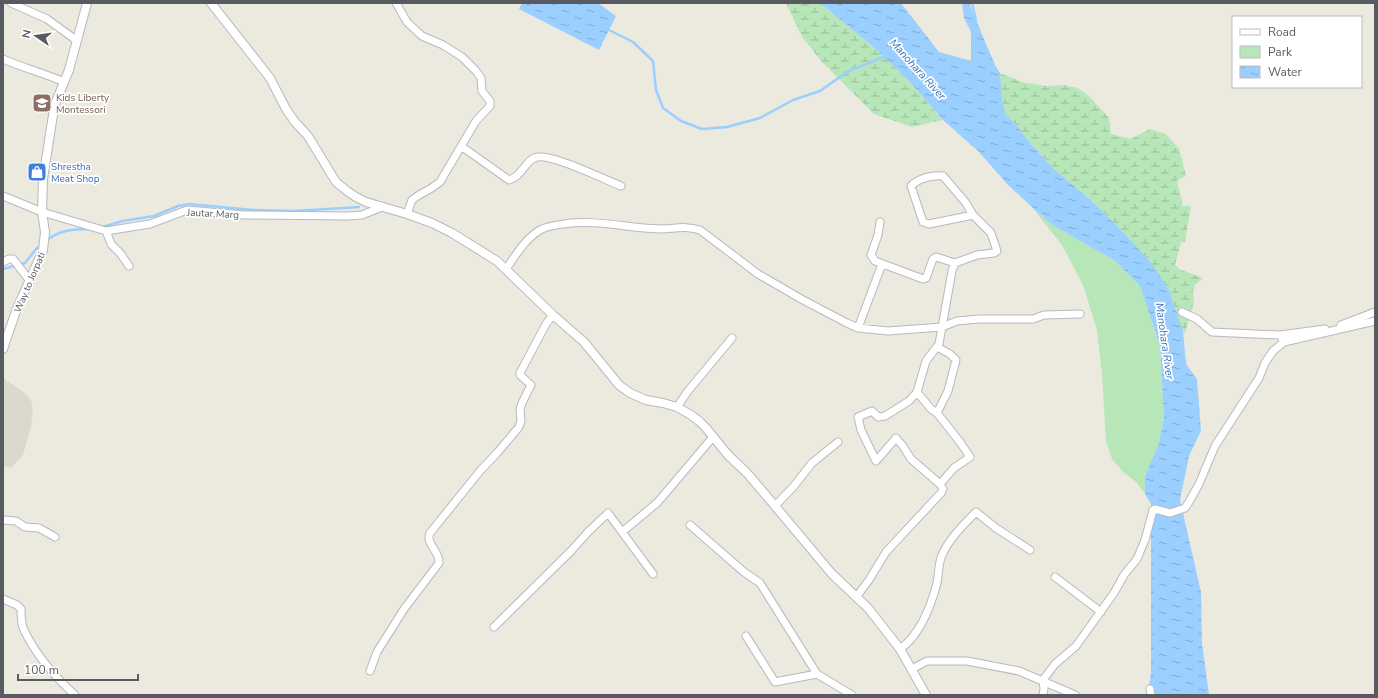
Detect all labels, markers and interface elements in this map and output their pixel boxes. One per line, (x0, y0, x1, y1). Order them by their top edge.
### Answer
north arrow (16, 16, 56, 56)
legend (1232, 16, 1362, 88)
text: Road (1268, 24, 1296, 40)
text: N (19, 28, 35, 40)
water label: Manohara River (886, 36, 950, 104)
text: Park (1268, 44, 1293, 60)
text: Water (1268, 64, 1302, 80)
place label: Kids Liberty Montessori (56, 91, 110, 117)
school or university icon: Kids Liberty Montessori (31, 92, 53, 114)
place label: Shrestha Meat Shop (51, 160, 100, 186)
shop icon: Shrestha Meat Shop (26, 161, 48, 183)
street label: Jautar Marg (185, 206, 240, 222)
street label: Way to Jorpati (11, 250, 49, 315)
water label: Manohara River (1152, 302, 1177, 382)
scale bar (18, 656, 138, 682)
text: 100 m (24, 662, 59, 678)

